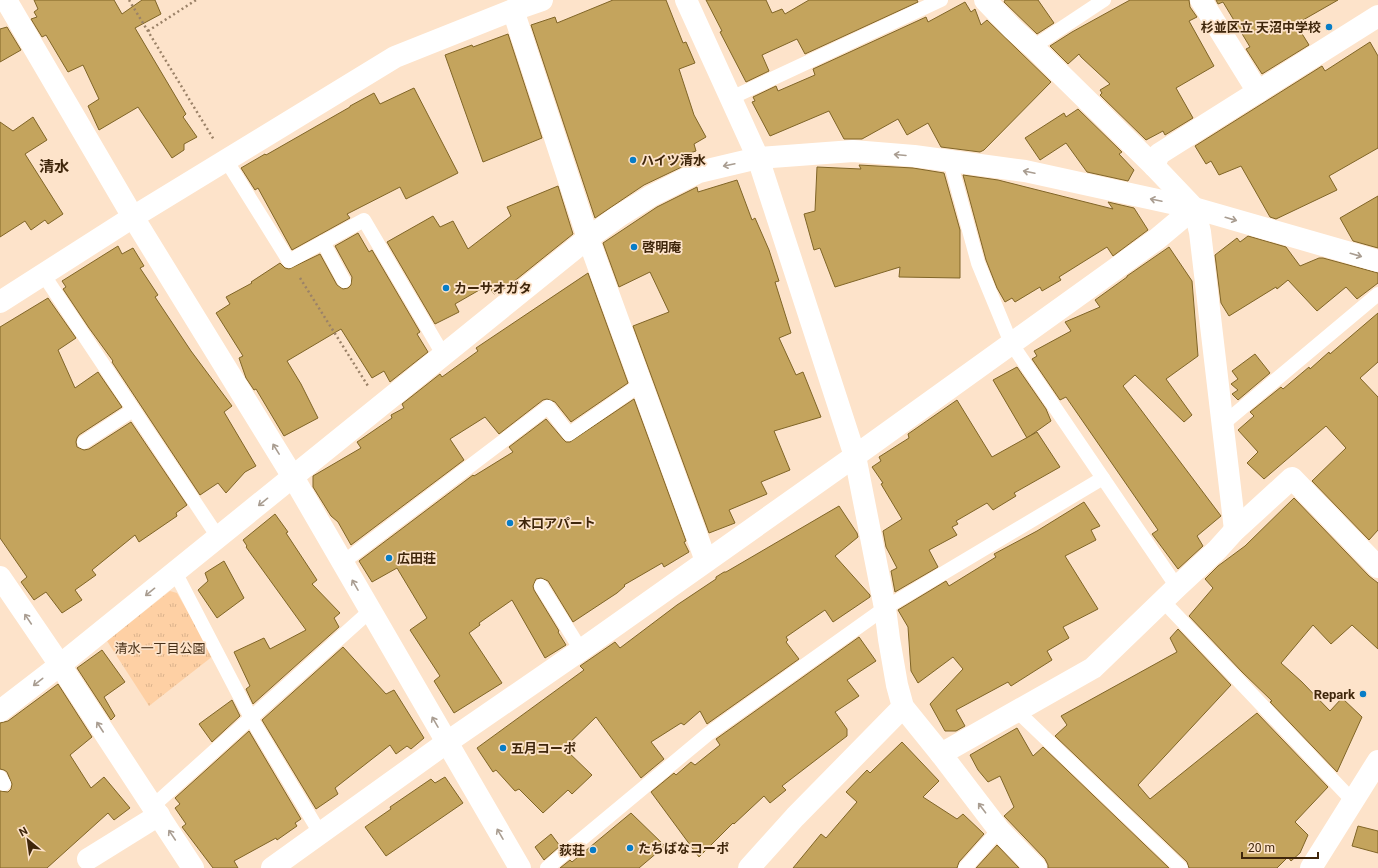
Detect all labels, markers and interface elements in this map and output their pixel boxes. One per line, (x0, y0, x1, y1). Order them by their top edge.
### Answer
place label: 杉並区立 天沼中学校 (1201, 20, 1321, 35)
marker: 杉並区立 天沼中学校 (1324, 22, 1334, 32)
one-way arrow (894, 152, 907, 159)
place label: ハイツ清水 (641, 153, 706, 168)
marker: ハイツ清水 (628, 155, 638, 165)
district label: 清水 (39, 158, 69, 176)
one-way arrow (723, 162, 736, 170)
one-way arrow (1023, 167, 1036, 175)
one-way arrow (1149, 196, 1162, 204)
one-way arrow (1225, 216, 1238, 223)
place label: 啓明庵 (642, 240, 681, 255)
marker: 啓明庵 (629, 242, 639, 252)
one-way arrow (1349, 252, 1362, 259)
place label: カーサオガタ (454, 281, 532, 296)
marker: カーサオガタ (441, 283, 451, 293)
one-way arrow (271, 443, 279, 455)
one-way arrow (257, 497, 268, 506)
place label: 木口アパート (518, 516, 596, 531)
marker: 木口アパート (505, 518, 515, 528)
place label: 広田荘 (397, 551, 436, 566)
marker: 広田荘 (384, 553, 394, 563)
one-way arrow (351, 580, 359, 592)
one-way arrow (145, 587, 156, 596)
one-way arrow (24, 614, 32, 625)
park label: 清水一丁目公園 (114, 641, 206, 656)
one-way arrow (33, 678, 44, 686)
place label: Repark (1314, 687, 1356, 702)
marker: Repark (1358, 689, 1368, 699)
one-way arrow (430, 716, 438, 728)
one-way arrow (96, 721, 104, 733)
place label: 五月コーポ (511, 741, 576, 756)
marker: 五月コーポ (498, 743, 508, 753)
one-way arrow (978, 803, 986, 814)
north arrow (8, 820, 48, 860)
text: N (17, 824, 30, 839)
one-way arrow (496, 828, 504, 840)
one-way arrow (168, 830, 176, 841)
scale bar (1242, 834, 1318, 860)
place label: たちばなコーポ (638, 841, 729, 856)
text: 20 m (1248, 841, 1275, 855)
place label: 荻荘 (559, 843, 585, 858)
marker: たちばなコーポ (625, 843, 635, 853)
marker: 荻荘 (588, 845, 598, 855)

